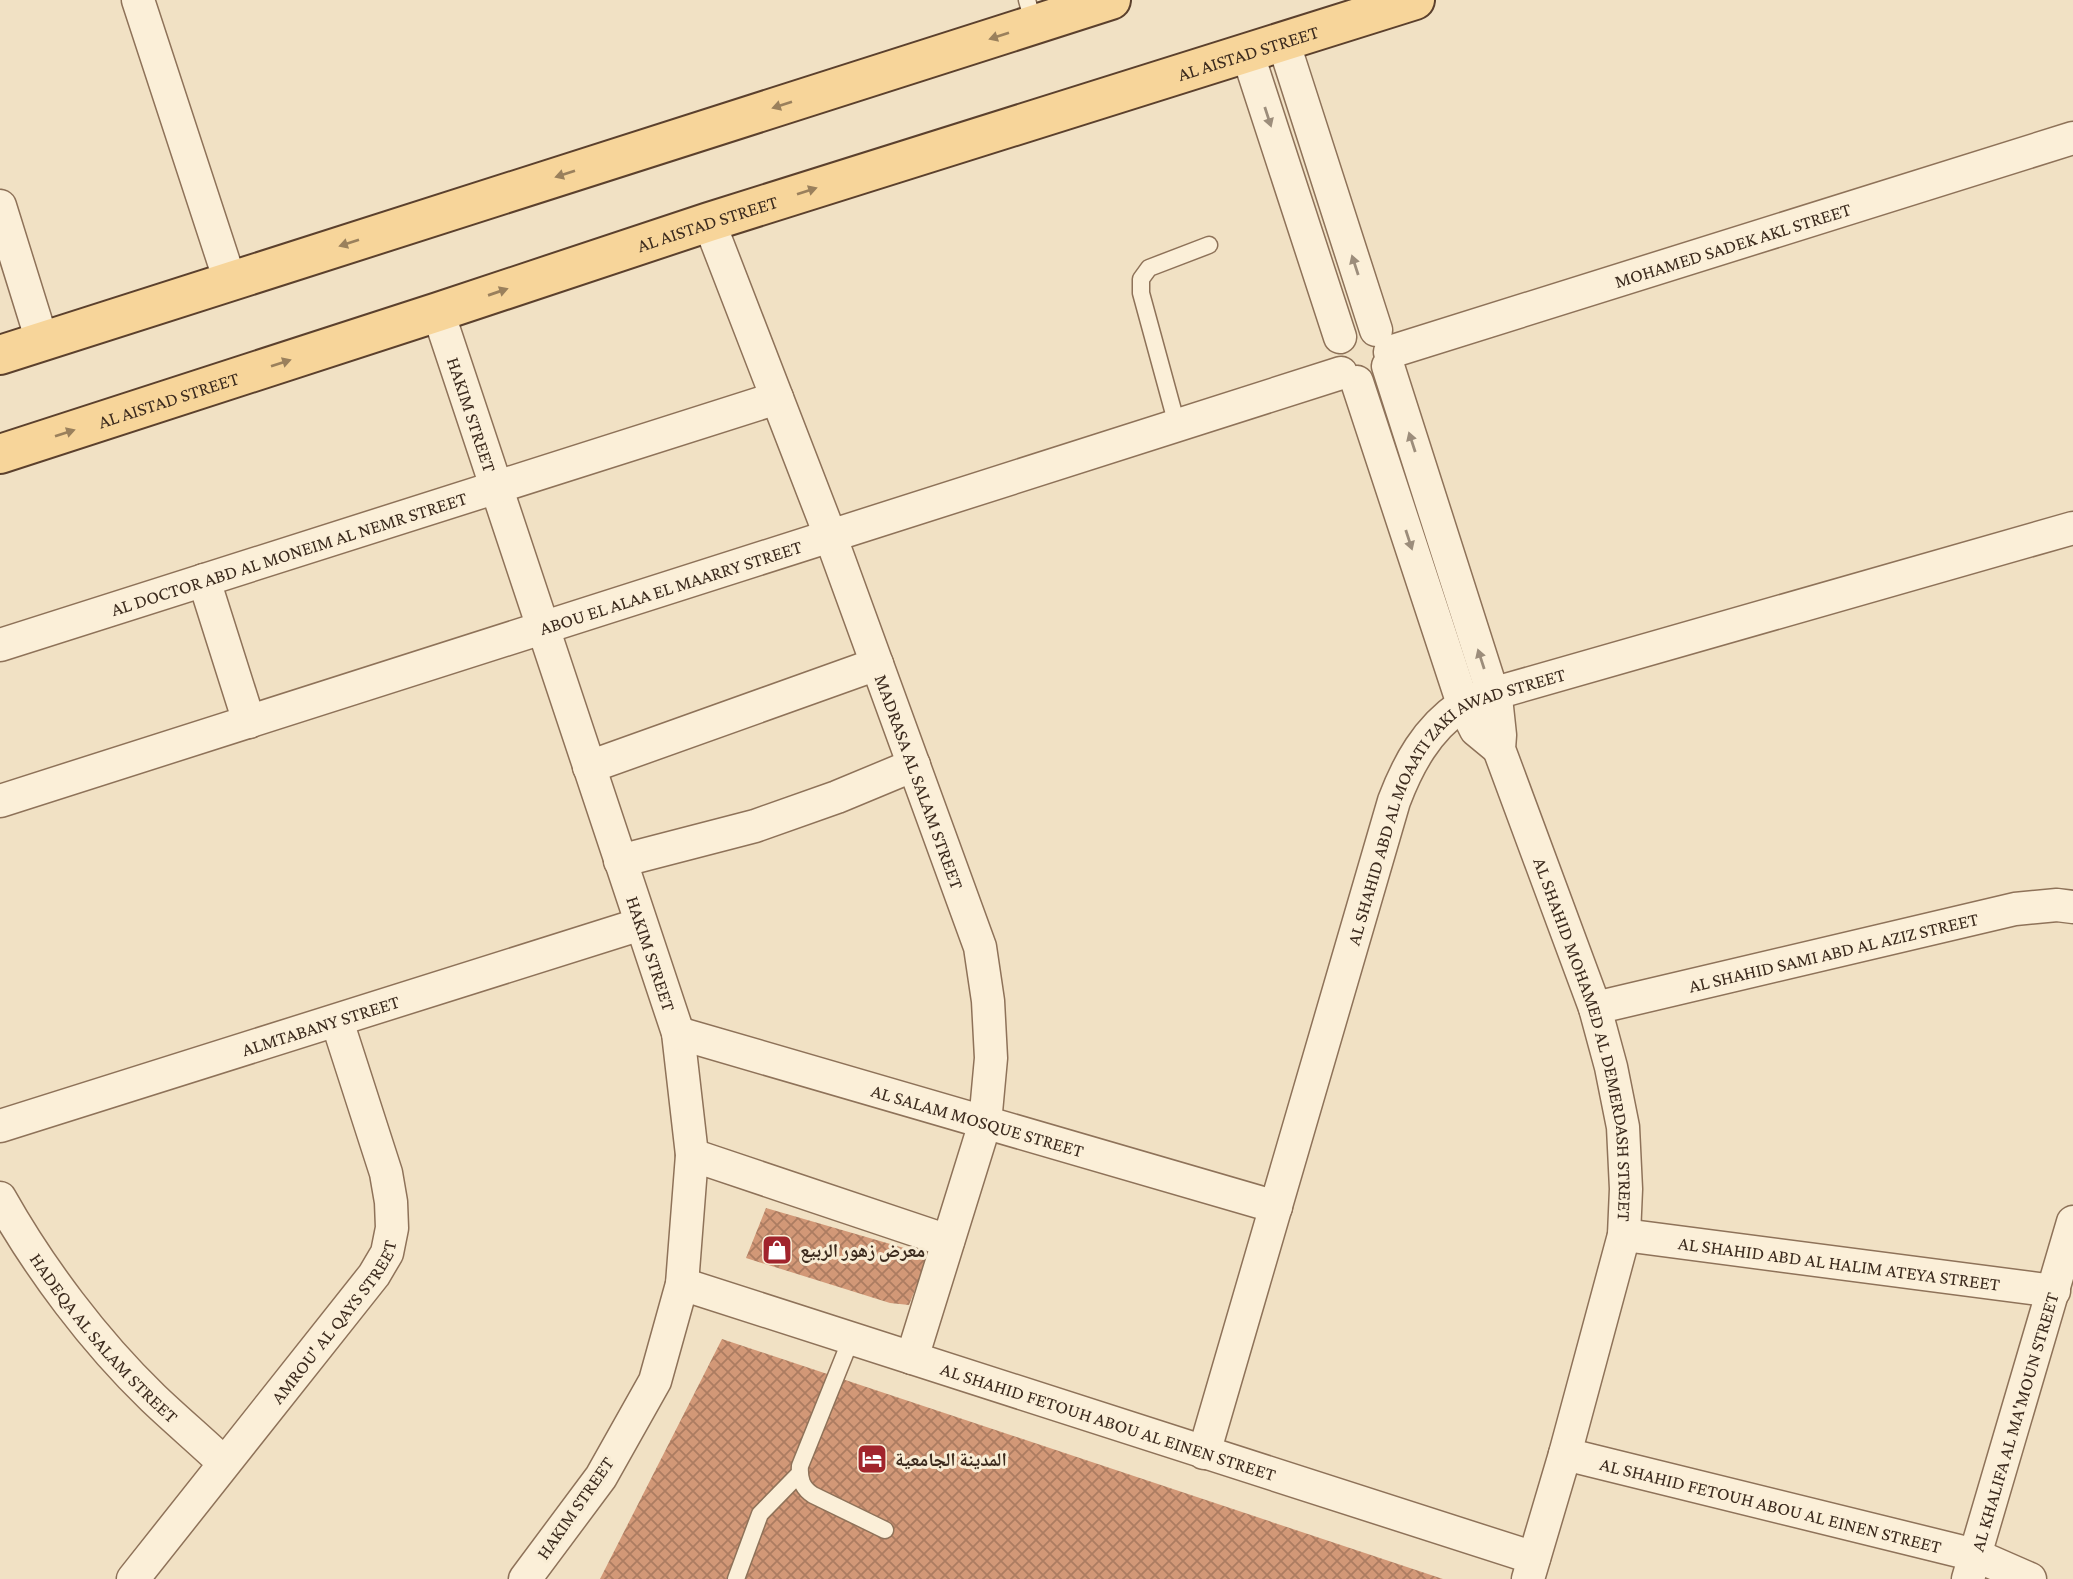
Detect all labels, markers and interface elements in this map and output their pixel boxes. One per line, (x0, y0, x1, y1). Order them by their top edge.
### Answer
street label: AL AISTAD STREET (1175, 20, 1322, 85)
one-way arrow (988, 31, 1009, 41)
one-way arrow (772, 100, 793, 111)
one-way arrow (1263, 106, 1274, 127)
one-way arrow (555, 169, 576, 180)
one-way arrow (797, 185, 818, 195)
street label: AL AISTAD STREET (634, 190, 781, 256)
street label: MOHAMED SADEK AKL STREET (1612, 198, 1854, 292)
one-way arrow (338, 239, 359, 249)
one-way arrow (1350, 255, 1360, 276)
one-way arrow (487, 287, 508, 297)
street label: HAKIM STREET (443, 354, 501, 475)
one-way arrow (271, 357, 292, 368)
street label: AL AISTAD STREET (95, 367, 242, 432)
one-way arrow (55, 427, 76, 438)
one-way arrow (1407, 431, 1417, 452)
street label: AL DOCTOR ABD AL MONEIM AL NEMR STREET (108, 487, 470, 620)
one-way arrow (1404, 530, 1414, 551)
street label: ABOU EL ALAA EL MAARRY STREET (537, 535, 805, 639)
one-way arrow (1475, 648, 1486, 669)
street label: AL SHAHID ABD AL MOAATI ZAKI AWAD STREET (1342, 663, 1568, 947)
street label: MADRASA AL SALAM STREET (871, 671, 969, 892)
street label: AL SHAHID MOHAMED AL DEMERDASH STREET (1530, 854, 1637, 1223)
street label: HAKIM STREET (623, 893, 681, 1014)
street label: AL SHAHID SAMI ABD AL AZIZ STREET (1686, 907, 1981, 996)
street label: ALMTABANY STREET (239, 990, 403, 1060)
street label: AL SALAM MOSQUE STREET (869, 1079, 1087, 1161)
street label: AL SHAHID ABD AL HALIM ATEYA STREET (1677, 1232, 2002, 1294)
shop icon: معرض زهور الربيع (760, 1233, 794, 1267)
street label: AMROU' AL QAYS STREET (266, 1237, 400, 1407)
place label: معرض زهور الربيع (800, 1240, 925, 1263)
street label: HADEQA AL SALAM STREET (26, 1249, 183, 1427)
street label: AL KHALIFA AL MA'MOUN STREET (1966, 1289, 2062, 1554)
street label: AL SHAHID FETOUH ABOU AL EINEN STREET (938, 1357, 1279, 1485)
hotel icon: المدينة الجامعية (855, 1442, 889, 1476)
place label: المدينة الجامعية (895, 1449, 1007, 1470)
street label: HAKIM STREET (532, 1452, 618, 1563)
street label: AL SHAHID FETOUH ABOU AL EINEN STREET (1598, 1453, 1944, 1557)

